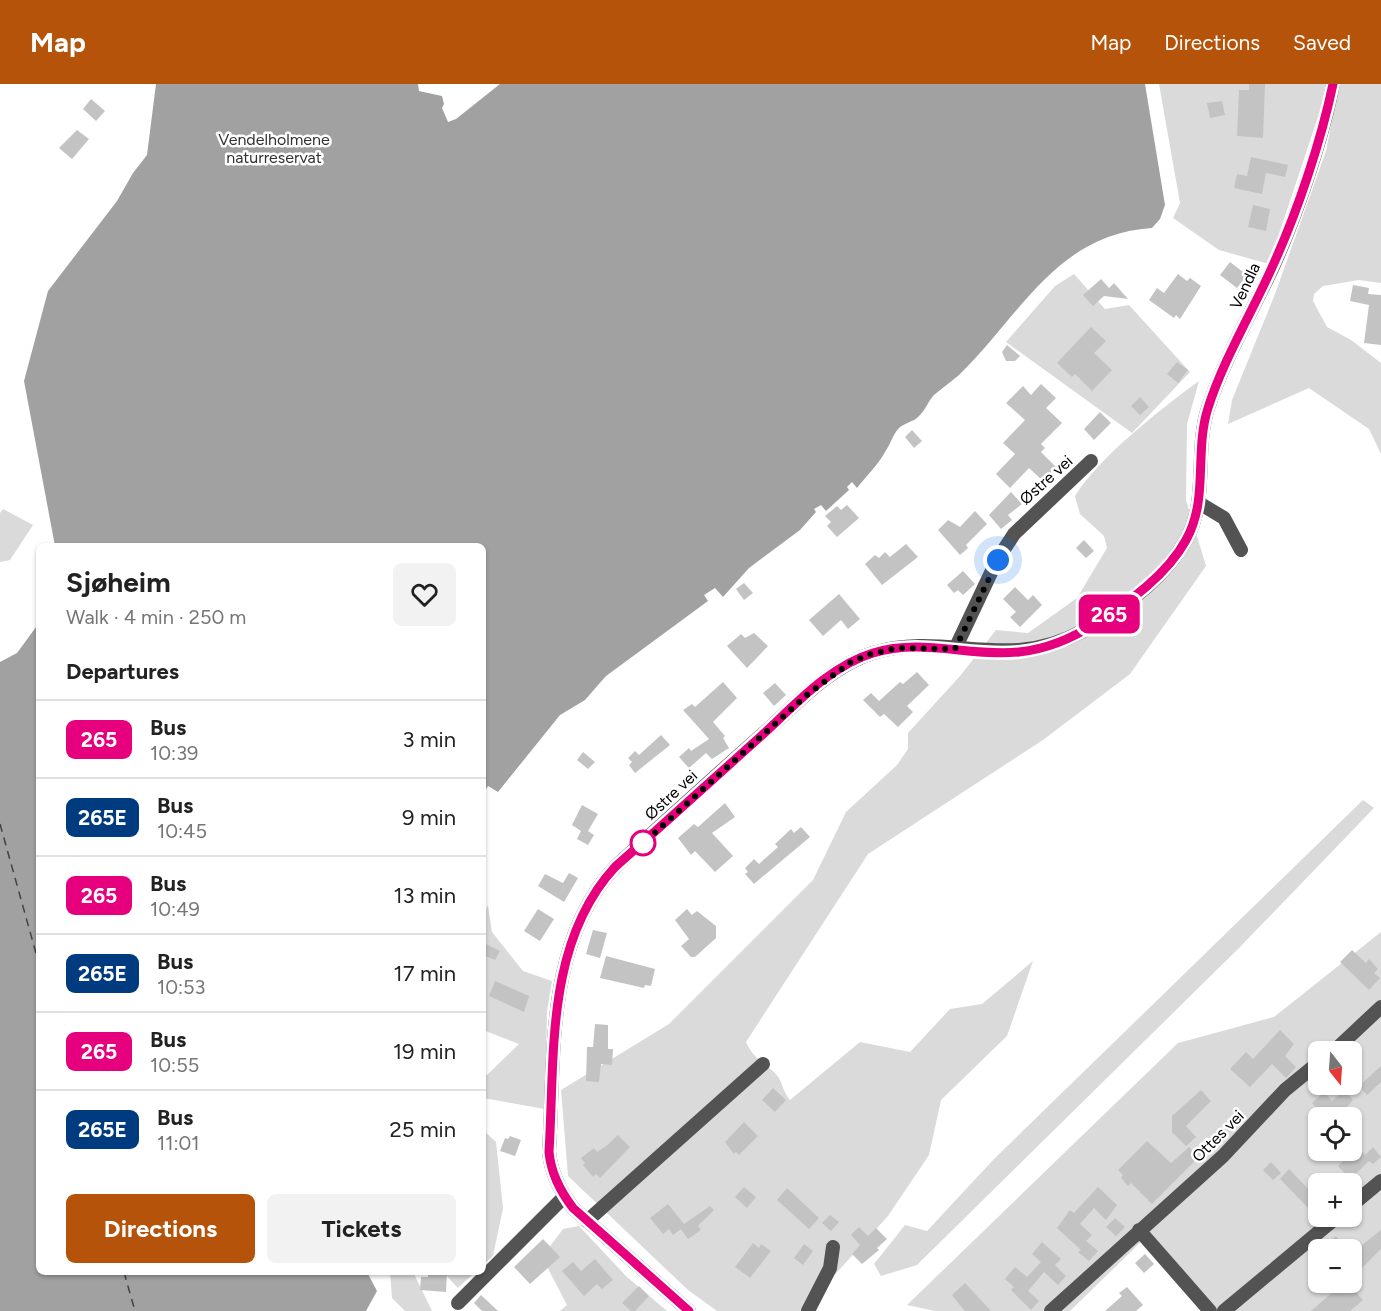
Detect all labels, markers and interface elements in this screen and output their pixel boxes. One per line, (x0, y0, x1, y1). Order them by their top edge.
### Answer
text: Map (30, 25, 86, 59)
text: Map (1090, 30, 1131, 55)
text: Directions (1164, 30, 1260, 55)
text: Saved (1293, 30, 1351, 55)
park label: Vendelholmene naturreservat (218, 130, 330, 167)
street label: Vendla (1226, 260, 1264, 312)
street label: Østre vei (1016, 451, 1076, 509)
your location (983, 545, 1013, 575)
button: heart (393, 563, 456, 626)
text: Sjøheim (66, 565, 171, 599)
line badge: 265 (1074, 594, 1144, 634)
text: 265 (1091, 602, 1127, 627)
text: Walk · 4 min · 250 m (66, 605, 246, 629)
text: Departures (66, 658, 179, 685)
text: Bus (150, 714, 186, 741)
text: 3 min (402, 726, 456, 753)
text: 265 (81, 727, 117, 752)
text: 10:39 (150, 741, 198, 765)
street label: Østre vei (641, 766, 701, 824)
text: Bus (157, 792, 193, 819)
text: 9 min (402, 804, 456, 831)
text: 265E (78, 805, 127, 830)
text: 10:45 (157, 819, 207, 843)
unlabelled marker (630, 830, 656, 856)
text: Bus (150, 870, 186, 897)
text: 13 min (393, 882, 456, 909)
text: 265 (81, 883, 117, 908)
text: 10:49 (150, 897, 200, 921)
text: Bus (157, 948, 193, 975)
text: 17 min (394, 960, 456, 987)
text: 265E (78, 961, 127, 986)
text: 10:53 (157, 975, 205, 999)
text: Bus (150, 1026, 186, 1053)
text: 19 min (393, 1038, 456, 1065)
text: 265 (81, 1039, 117, 1064)
north arrow (1308, 1041, 1362, 1095)
map controls (1308, 1041, 1362, 1293)
text: 10:55 (150, 1053, 199, 1077)
text: Bus (157, 1104, 193, 1131)
street label: Ottes vei (1188, 1106, 1248, 1166)
button: locate (1308, 1107, 1362, 1161)
text: 25 min (390, 1116, 456, 1143)
text: 265E (78, 1117, 127, 1142)
text: 11:01 (157, 1131, 200, 1155)
button: + (1308, 1173, 1362, 1227)
button: Directions (66, 1194, 255, 1263)
button: Tickets (267, 1194, 456, 1263)
button: − (1308, 1239, 1362, 1293)

